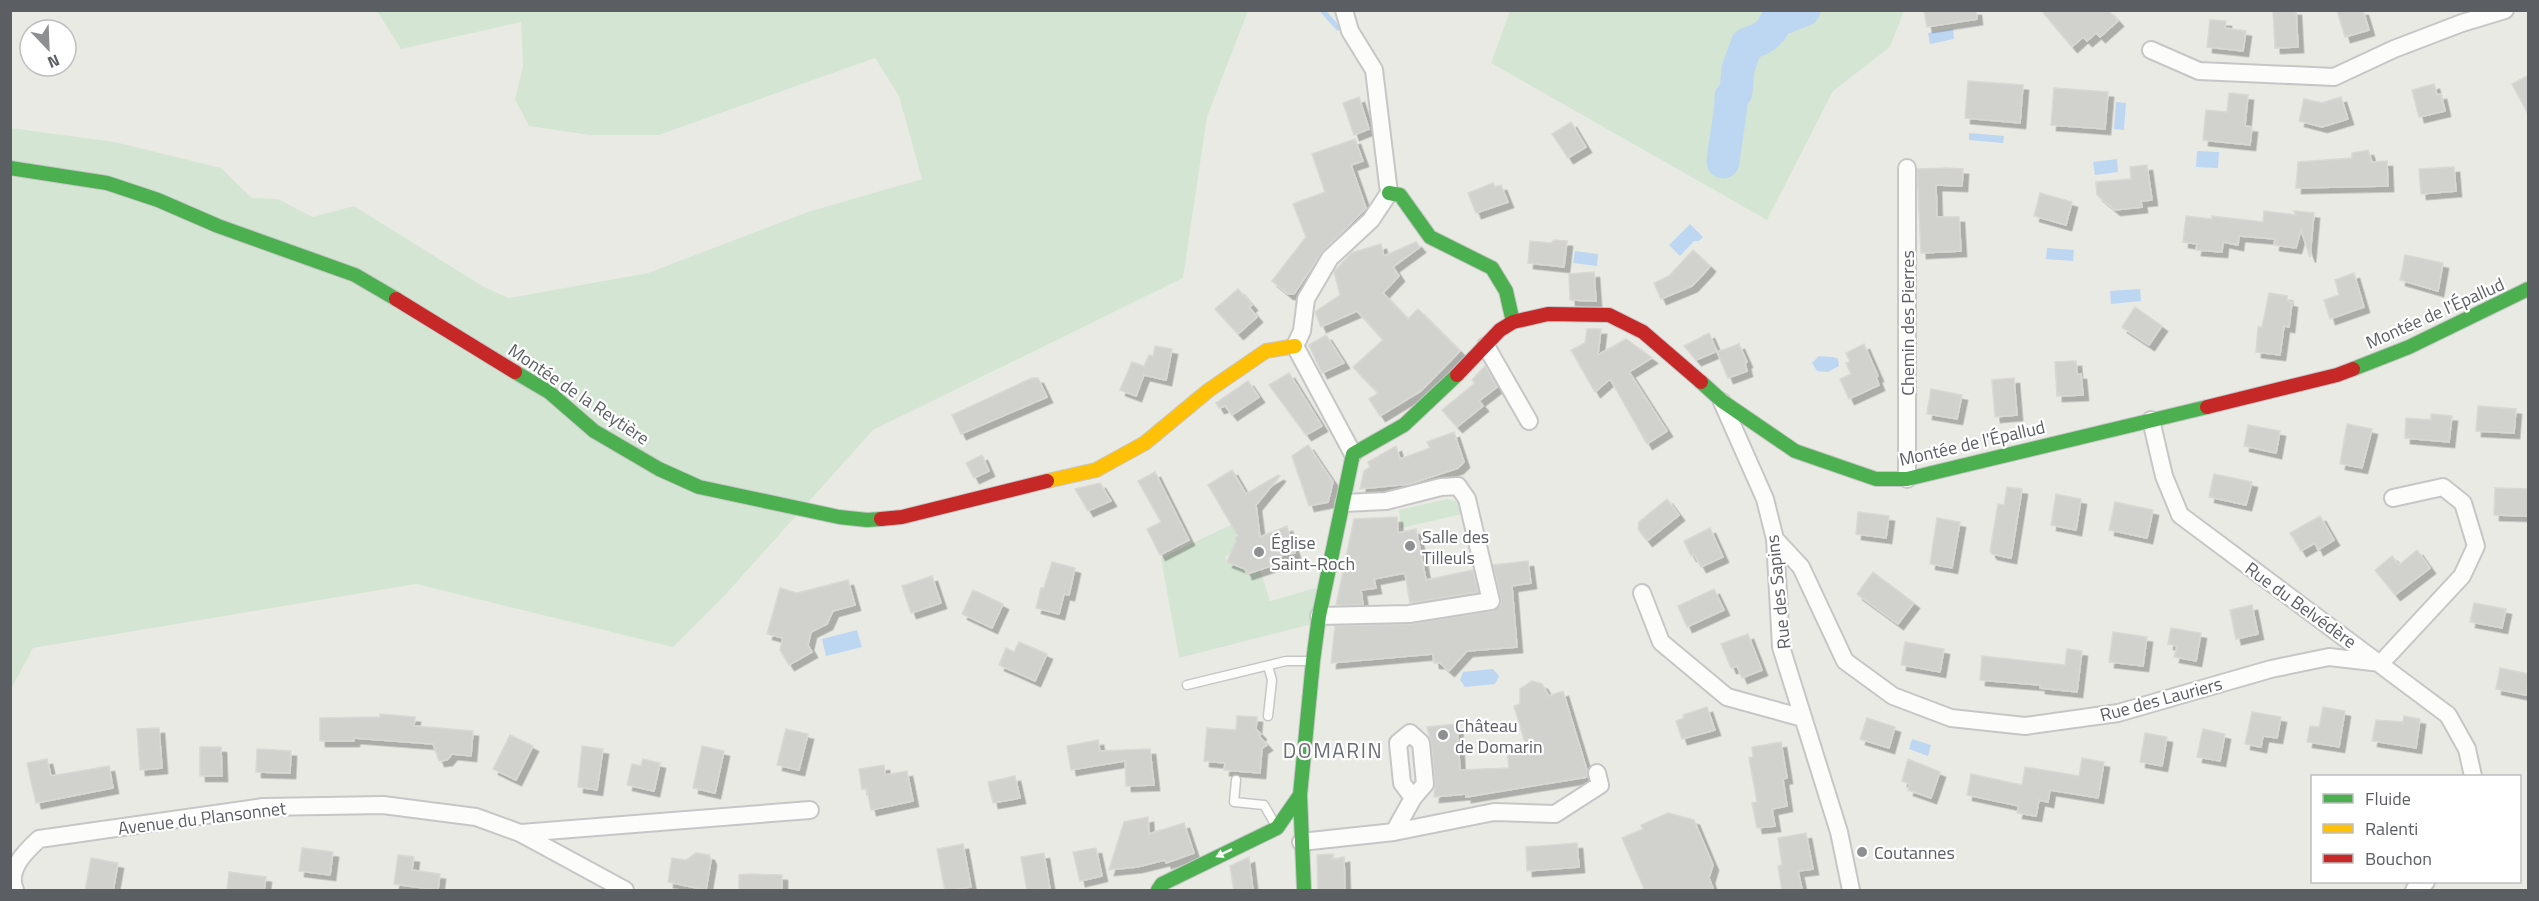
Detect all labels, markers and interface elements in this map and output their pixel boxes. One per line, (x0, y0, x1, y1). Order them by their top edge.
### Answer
north arrow (18, 18, 78, 78)
text: N (44, 49, 64, 75)
street label: Chemin des Pierres (1894, 250, 1921, 396)
street label: Montée de l'Épallud (2361, 270, 2509, 356)
street label: Montée de la Reytière (503, 337, 655, 451)
street label: Montée de l'Épallud (1896, 413, 2048, 473)
place label: Salle des Tilleuls (1422, 523, 1489, 571)
place label: Église Saint-Roch (1271, 529, 1355, 577)
street label: Rue des Sapins (1759, 533, 1797, 651)
marker: Salle des Tilleuls (1403, 539, 1417, 553)
marker: Église Saint-Roch (1252, 545, 1266, 559)
street label: Rue du Belvédère (2240, 555, 2362, 655)
street label: Rue des Lauriers (2097, 670, 2225, 728)
place label: Château de Domarin (1455, 712, 1543, 760)
marker: Château de Domarin (1436, 728, 1450, 742)
district label: DOMARIN (1283, 734, 1383, 766)
legend (2311, 775, 2521, 883)
text: Fluide (2365, 785, 2411, 812)
street label: Avenue du Plansonnet (116, 794, 288, 842)
text: Ralenti (2365, 815, 2418, 842)
place label: Coutannes (1874, 839, 1955, 866)
marker: Coutannes (1855, 845, 1869, 859)
text: Bouchon (2365, 845, 2432, 872)
one-way arrow (1216, 849, 1233, 858)

